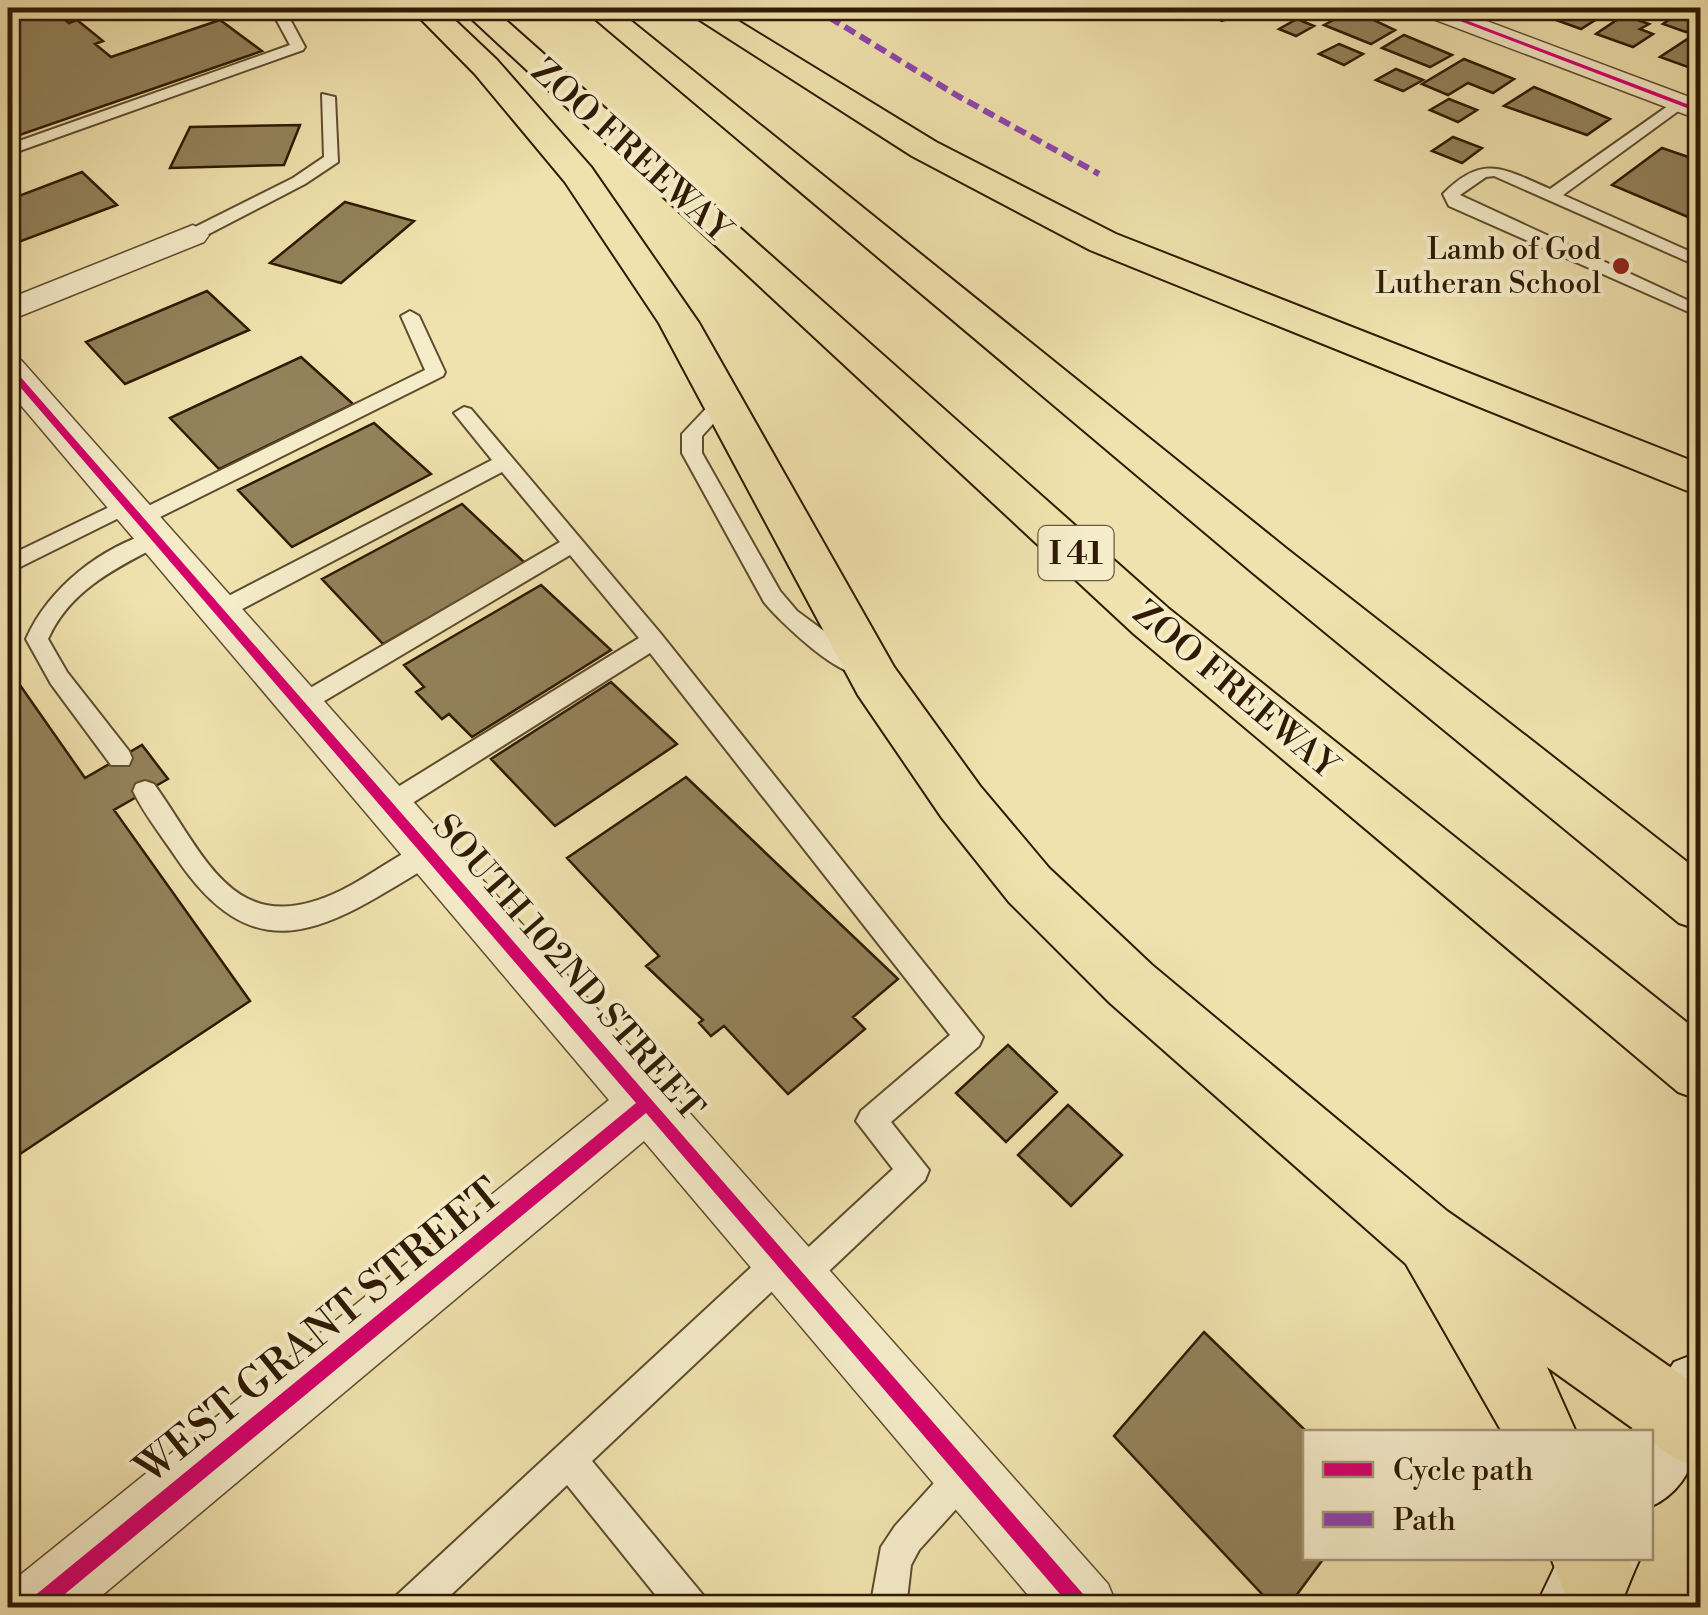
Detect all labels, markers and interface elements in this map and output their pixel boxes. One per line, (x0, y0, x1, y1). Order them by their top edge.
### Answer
street label: ZOO FREEWAY (522, 50, 741, 253)
place label: Lamb of God Lutheran School (1375, 231, 1601, 303)
marker: Lamb of God Lutheran School (1610, 255, 1632, 277)
road number: I 41 (1038, 526, 1114, 580)
street label: ZOO FREEWAY (1124, 592, 1348, 790)
street label: SOUTH 102ND STREET (423, 806, 712, 1130)
street label: WEST GRANT STREET (124, 1168, 514, 1497)
legend (1303, 1430, 1653, 1560)
text: Cycle path (1393, 1452, 1533, 1490)
text: Path (1393, 1502, 1456, 1540)

